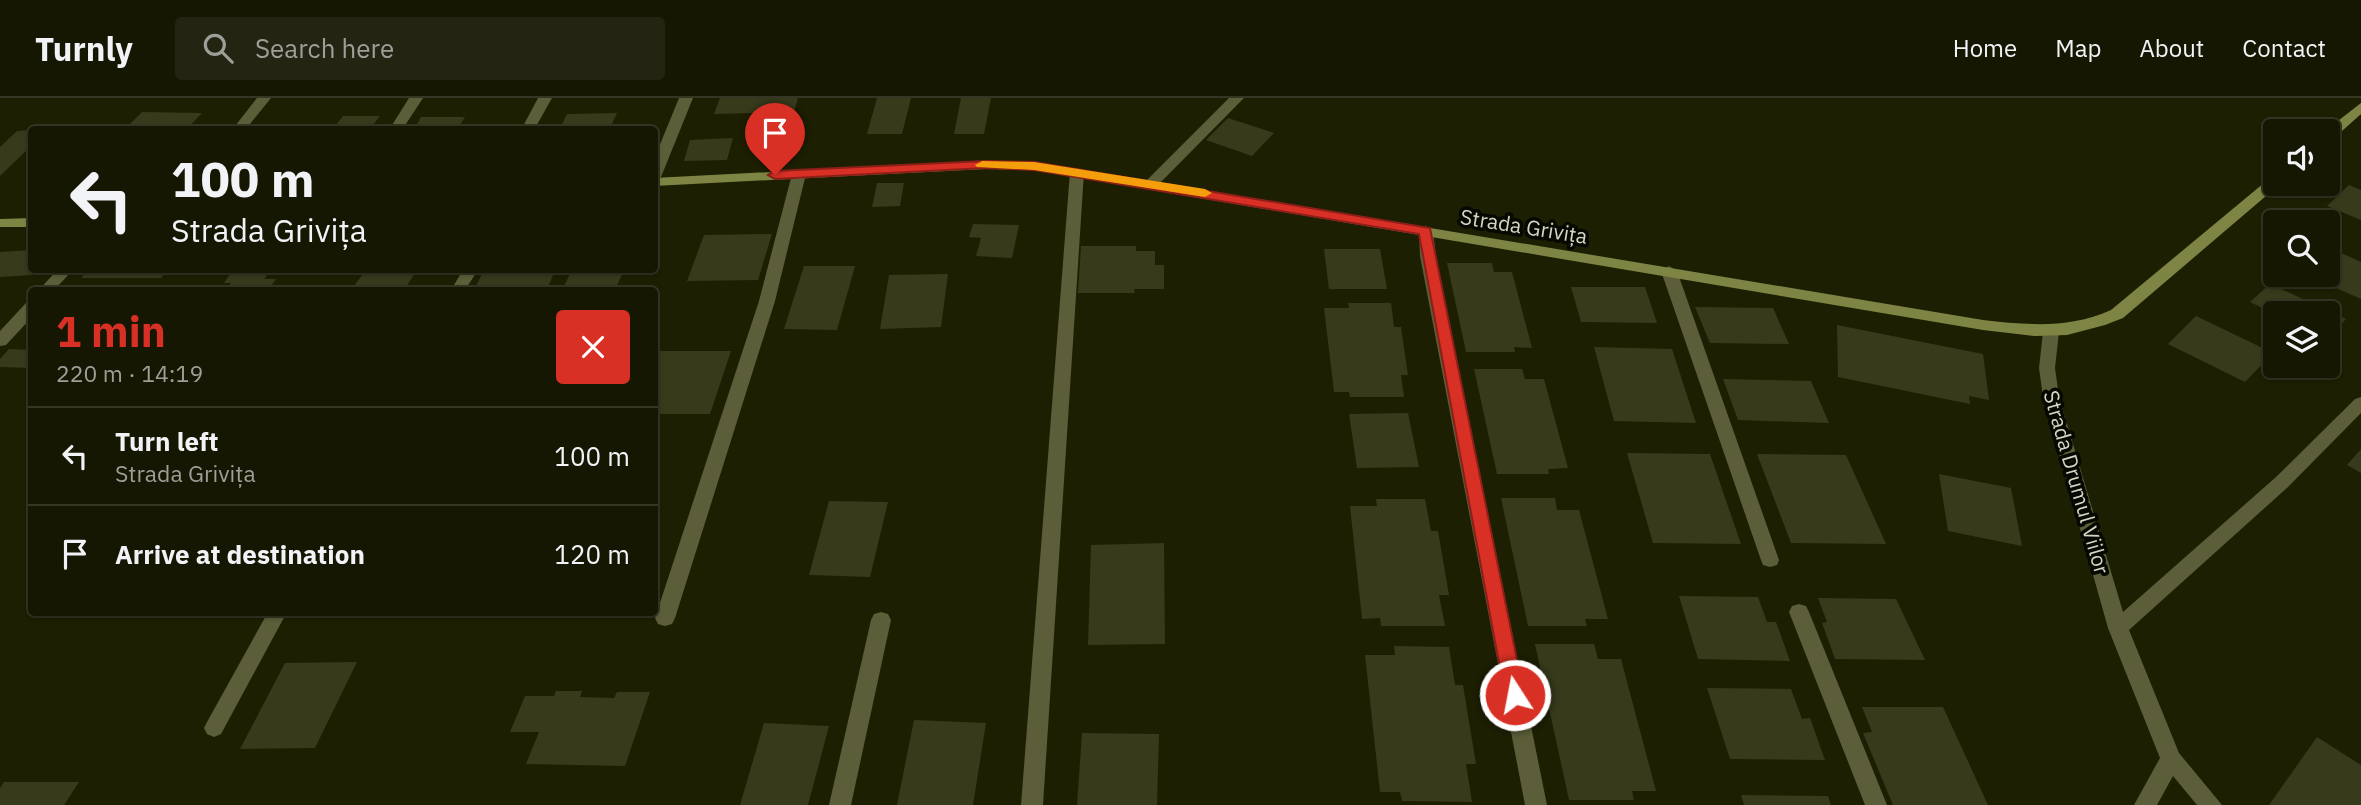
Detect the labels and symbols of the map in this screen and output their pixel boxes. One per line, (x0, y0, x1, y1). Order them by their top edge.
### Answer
pin (745, 103, 805, 175)
street label: Strada Grivița (1458, 202, 1590, 250)
street label: Strada Drumul Viilor (2037, 387, 2117, 577)
position arrow (1478, 658, 1552, 732)

